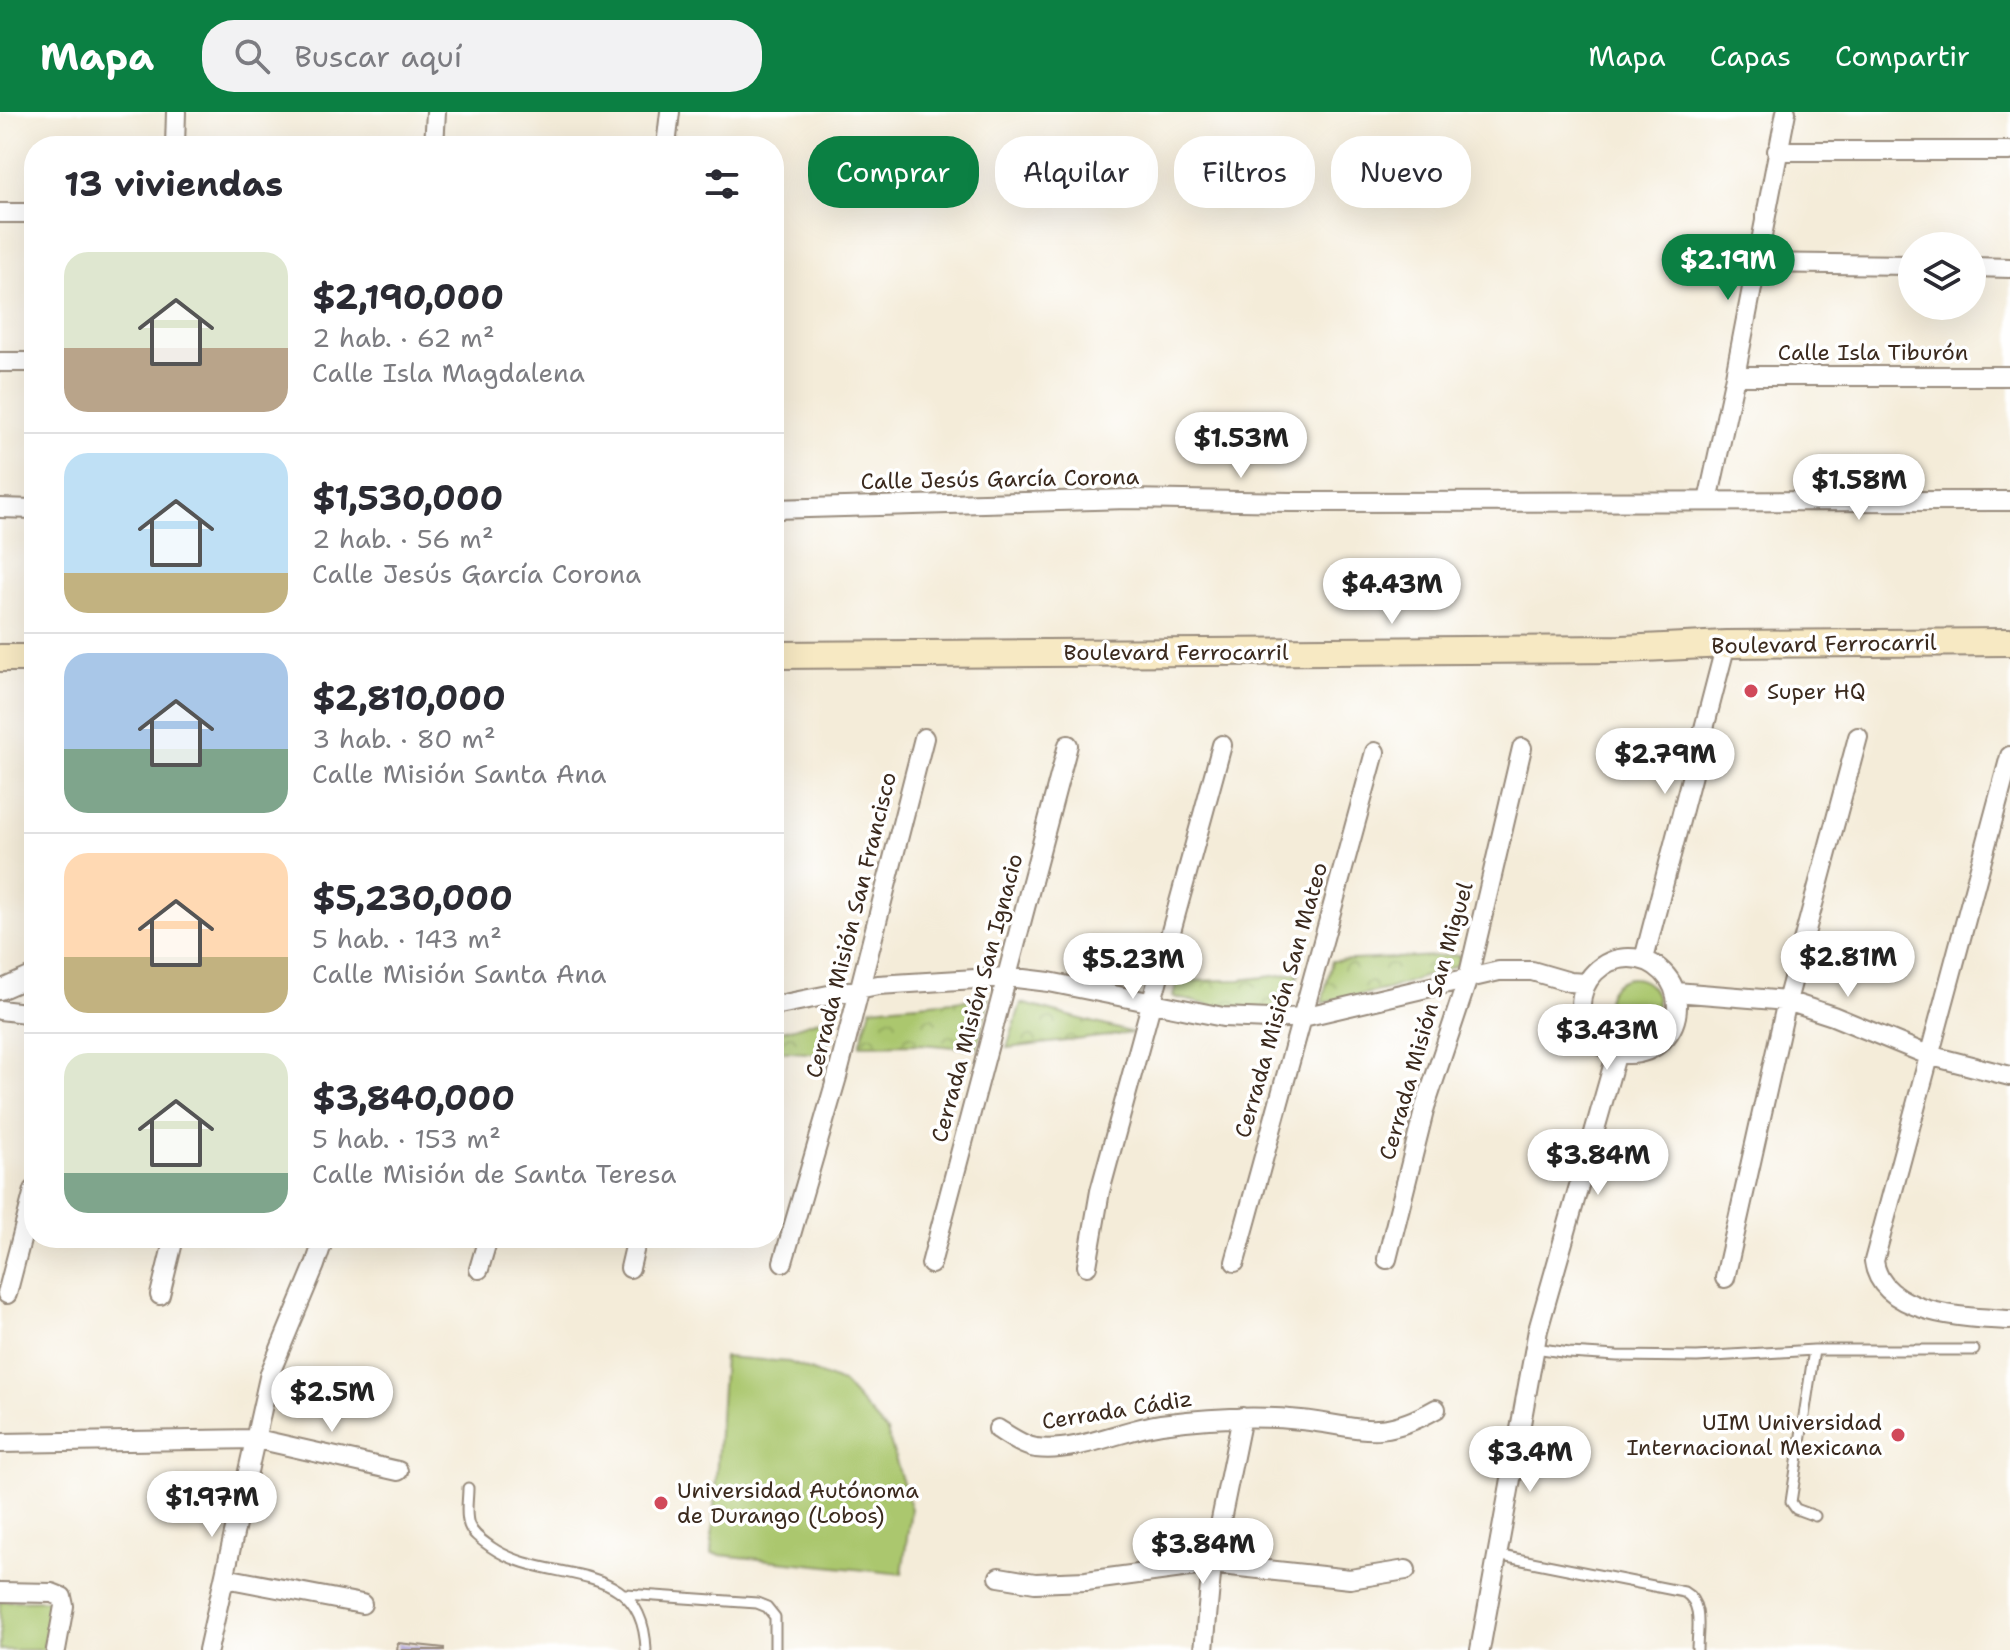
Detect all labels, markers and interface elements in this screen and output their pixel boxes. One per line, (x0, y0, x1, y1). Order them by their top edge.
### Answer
search box (202, 20, 762, 92)
text: Mapa (40, 31, 154, 82)
icon: search (230, 34, 274, 78)
text: Buscar aquí (294, 36, 462, 77)
text: Mapa (1588, 37, 1666, 75)
text: Capas (1710, 37, 1791, 75)
text: Compartir (1835, 37, 1970, 75)
chip: Comprar (808, 136, 979, 208)
chip: Alquilar (995, 136, 1158, 208)
chip: Filtros (1174, 136, 1315, 208)
chip: Nuevo (1331, 136, 1471, 208)
text: 13 viviendas (64, 161, 283, 207)
icon: filters (700, 162, 744, 206)
map controls (1898, 232, 1986, 320)
button: layers (1898, 232, 1986, 320)
pin: $2.19M (1663, 234, 1793, 302)
text: $2.19M (1680, 242, 1776, 277)
text: $2,190,000 (312, 274, 504, 320)
icon: home (128, 284, 224, 380)
text: 2 hab. · 62 m² (312, 320, 495, 355)
street label: Calle Isla Tiburón (1778, 338, 1968, 367)
text: Calle Isla Magdalena (312, 355, 585, 390)
pin: $1.53M (1176, 412, 1306, 480)
text: $1.53M (1193, 420, 1289, 455)
pin: $1.58M (1794, 454, 1924, 522)
street label: Calle Jesús García Corona (860, 462, 1140, 496)
text: $1.58M (1811, 462, 1907, 497)
text: $1,530,000 (312, 475, 503, 521)
icon: home (128, 485, 224, 581)
text: 2 hab. · 56 m² (312, 521, 494, 556)
text: Calle Jesús García Corona (312, 556, 641, 591)
pin: $4.43M (1327, 558, 1457, 626)
text: $4.43M (1341, 566, 1443, 601)
street label: Boulevard Ferrocarril (1711, 628, 1937, 660)
street label: Boulevard Ferrocarril (1063, 638, 1289, 667)
text: $2,810,000 (312, 675, 506, 721)
place label: Super HQ (1767, 677, 1866, 706)
marker: Super HQ (1742, 682, 1760, 700)
icon: home (128, 685, 224, 781)
text: 3 hab. · 80 m² (312, 721, 496, 756)
pin: $2.79M (1600, 728, 1730, 796)
text: $2.79M (1614, 736, 1716, 771)
text: Calle Misión Santa Ana (312, 756, 606, 791)
street label: Cerrada Misión San Francisco (799, 769, 903, 1081)
street label: Cerrada Misión San Ignacio (924, 851, 1030, 1145)
street label: Cerrada Misión San Mateo (1228, 859, 1334, 1141)
text: $5,230,000 (312, 875, 513, 921)
street label: Cerrada Misión San Miguel (1372, 878, 1480, 1163)
icon: home (128, 885, 224, 981)
text: 5 hab. · 143 m² (312, 921, 502, 956)
pin: $2.81M (1783, 931, 1913, 999)
pin: $5.23M (1068, 933, 1198, 1001)
text: $2.81M (1799, 939, 1897, 974)
text: $5.23M (1081, 941, 1185, 976)
text: Calle Misión Santa Ana (312, 956, 606, 991)
pin: $3.43M (1542, 1004, 1672, 1072)
text: $3.43M (1556, 1012, 1658, 1047)
text: $3,840,000 (312, 1075, 515, 1121)
icon: home (128, 1085, 224, 1181)
text: 5 hab. · 153 m² (312, 1121, 501, 1156)
pin: $3.84M (1533, 1129, 1663, 1197)
text: $3.84M (1546, 1137, 1650, 1172)
text: Calle Misión de Santa Teresa (312, 1156, 676, 1191)
pin: $2.5M (276, 1366, 388, 1434)
text: $2.5M (289, 1374, 375, 1409)
street label: Cerrada Cádiz (1040, 1384, 1194, 1436)
place label: UIM Universidad Internacional Mexicana (1627, 1408, 1882, 1462)
pin: $3.4M (1474, 1426, 1586, 1494)
marker: UIM Universidad Internacional Mexicana (1889, 1426, 1907, 1444)
text: $3.4M (1487, 1434, 1573, 1469)
pin: $1.97M (147, 1471, 277, 1539)
place label: Universidad Autónoma de Durango (Lobos) (677, 1476, 919, 1530)
text: $1.97M (165, 1479, 259, 1514)
marker: Universidad Autónoma de Durango (Lobos) (652, 1494, 670, 1512)
pin: $3.84M (1138, 1518, 1268, 1586)
text: $3.84M (1151, 1526, 1255, 1561)

